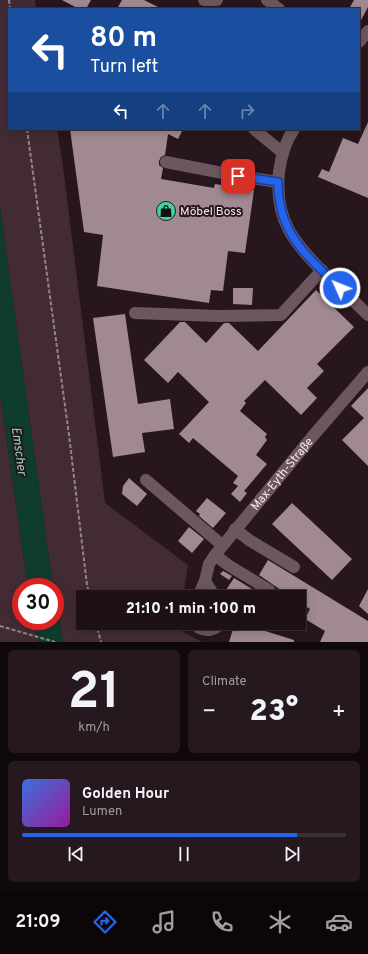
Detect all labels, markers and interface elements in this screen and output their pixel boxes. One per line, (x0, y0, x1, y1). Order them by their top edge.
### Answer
text: 80 m (90, 21, 157, 57)
icon: left (24, 24, 76, 76)
text: Turn left (90, 56, 158, 79)
icon: left (110, 100, 132, 122)
icon: ahead (152, 100, 174, 122)
icon: ahead (194, 100, 216, 122)
icon: right (236, 100, 258, 122)
pin (221, 159, 255, 193)
icon: arrive (227, 165, 249, 187)
shop icon: Möbel Boss (155, 200, 177, 222)
place label: Möbel Boss (180, 204, 242, 220)
position arrow (319, 267, 361, 309)
water label: Emscher (7, 426, 29, 478)
street label: Max-Eyth-Straße (248, 434, 317, 514)
speed limit sign: 30 (12, 578, 64, 630)
text: 21:10 · 1 min · 100 m (126, 600, 256, 619)
text: 21 (68, 661, 120, 727)
text: Climate (202, 674, 247, 690)
text: 23° (250, 694, 298, 731)
text: − (202, 699, 216, 726)
text: + (332, 699, 346, 726)
text: km/h (78, 720, 110, 736)
text: Golden Hour (82, 785, 169, 804)
text: Lumen (82, 804, 122, 820)
icon: previous (65, 843, 87, 865)
icon: pause (173, 843, 195, 865)
icon: next (281, 843, 303, 865)
icon: directions (91, 908, 119, 936)
icon: music (150, 908, 178, 936)
icon: phone (208, 908, 236, 936)
icon: climate (266, 908, 294, 936)
icon: car (325, 908, 353, 936)
text: 21:09 (15, 911, 61, 934)

